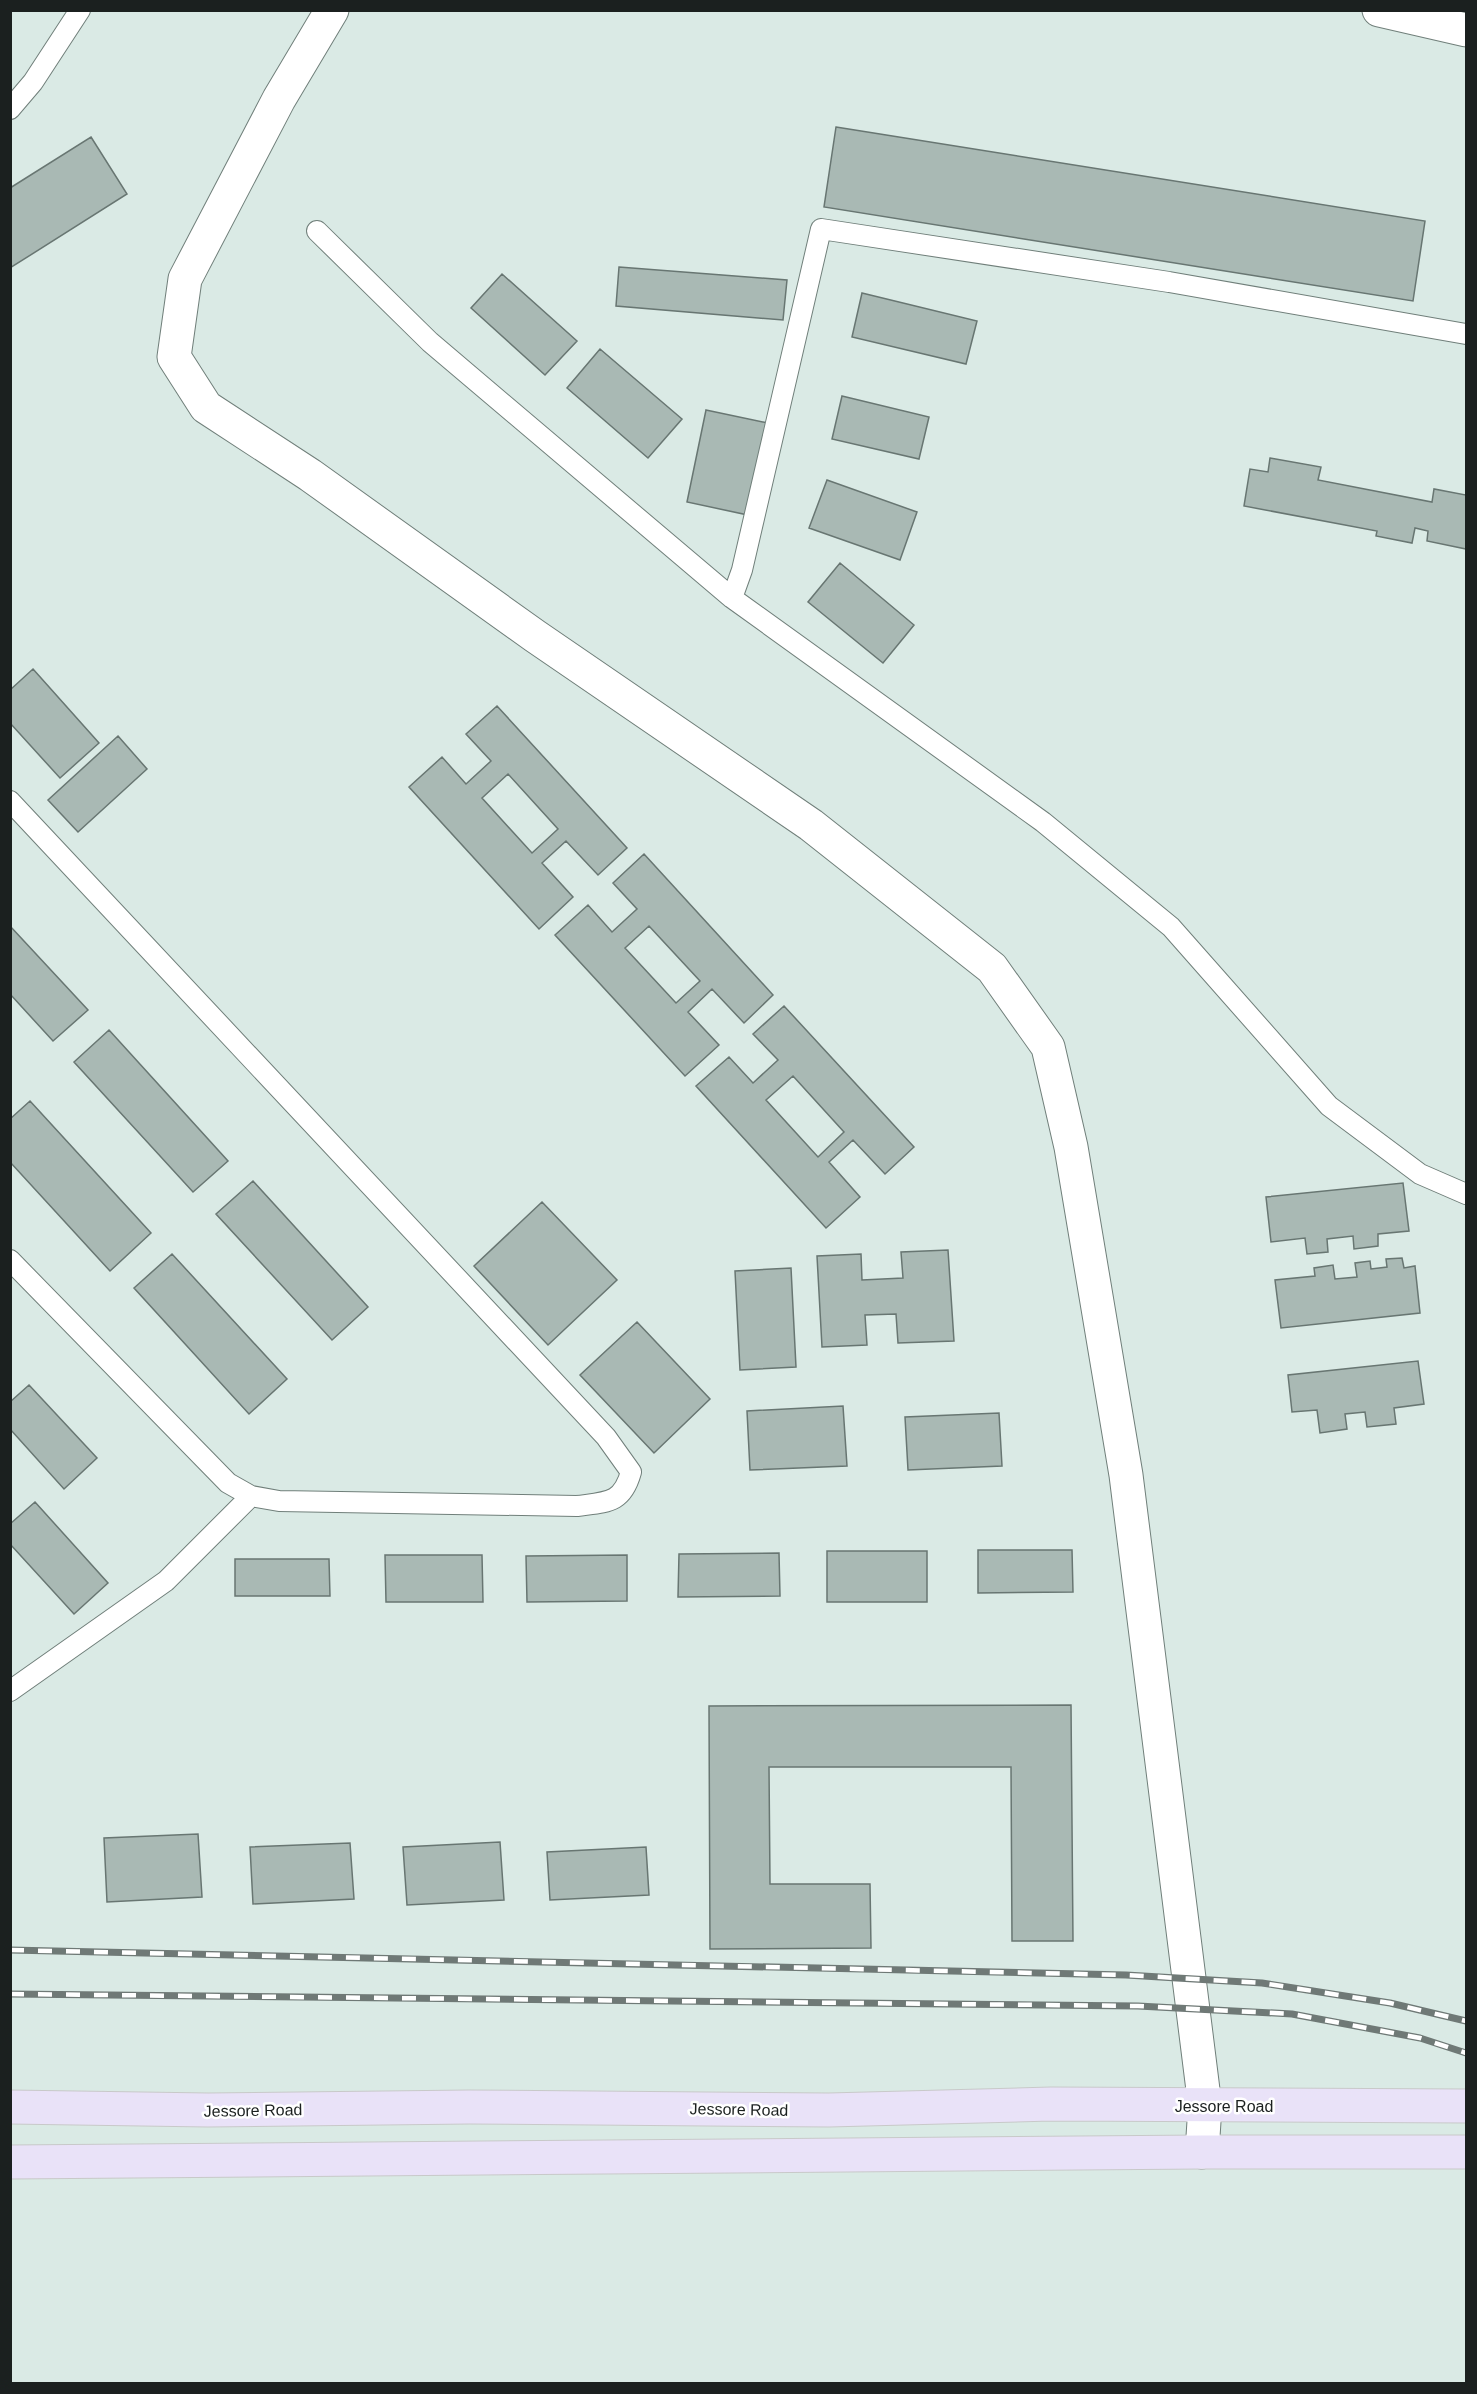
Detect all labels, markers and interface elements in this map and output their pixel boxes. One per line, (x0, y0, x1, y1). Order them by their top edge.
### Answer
street label: Jessore Road (1175, 2098, 1273, 2115)
street label: Jessore Road (689, 2100, 788, 2119)
street label: Jessore Road (204, 2101, 303, 2120)

